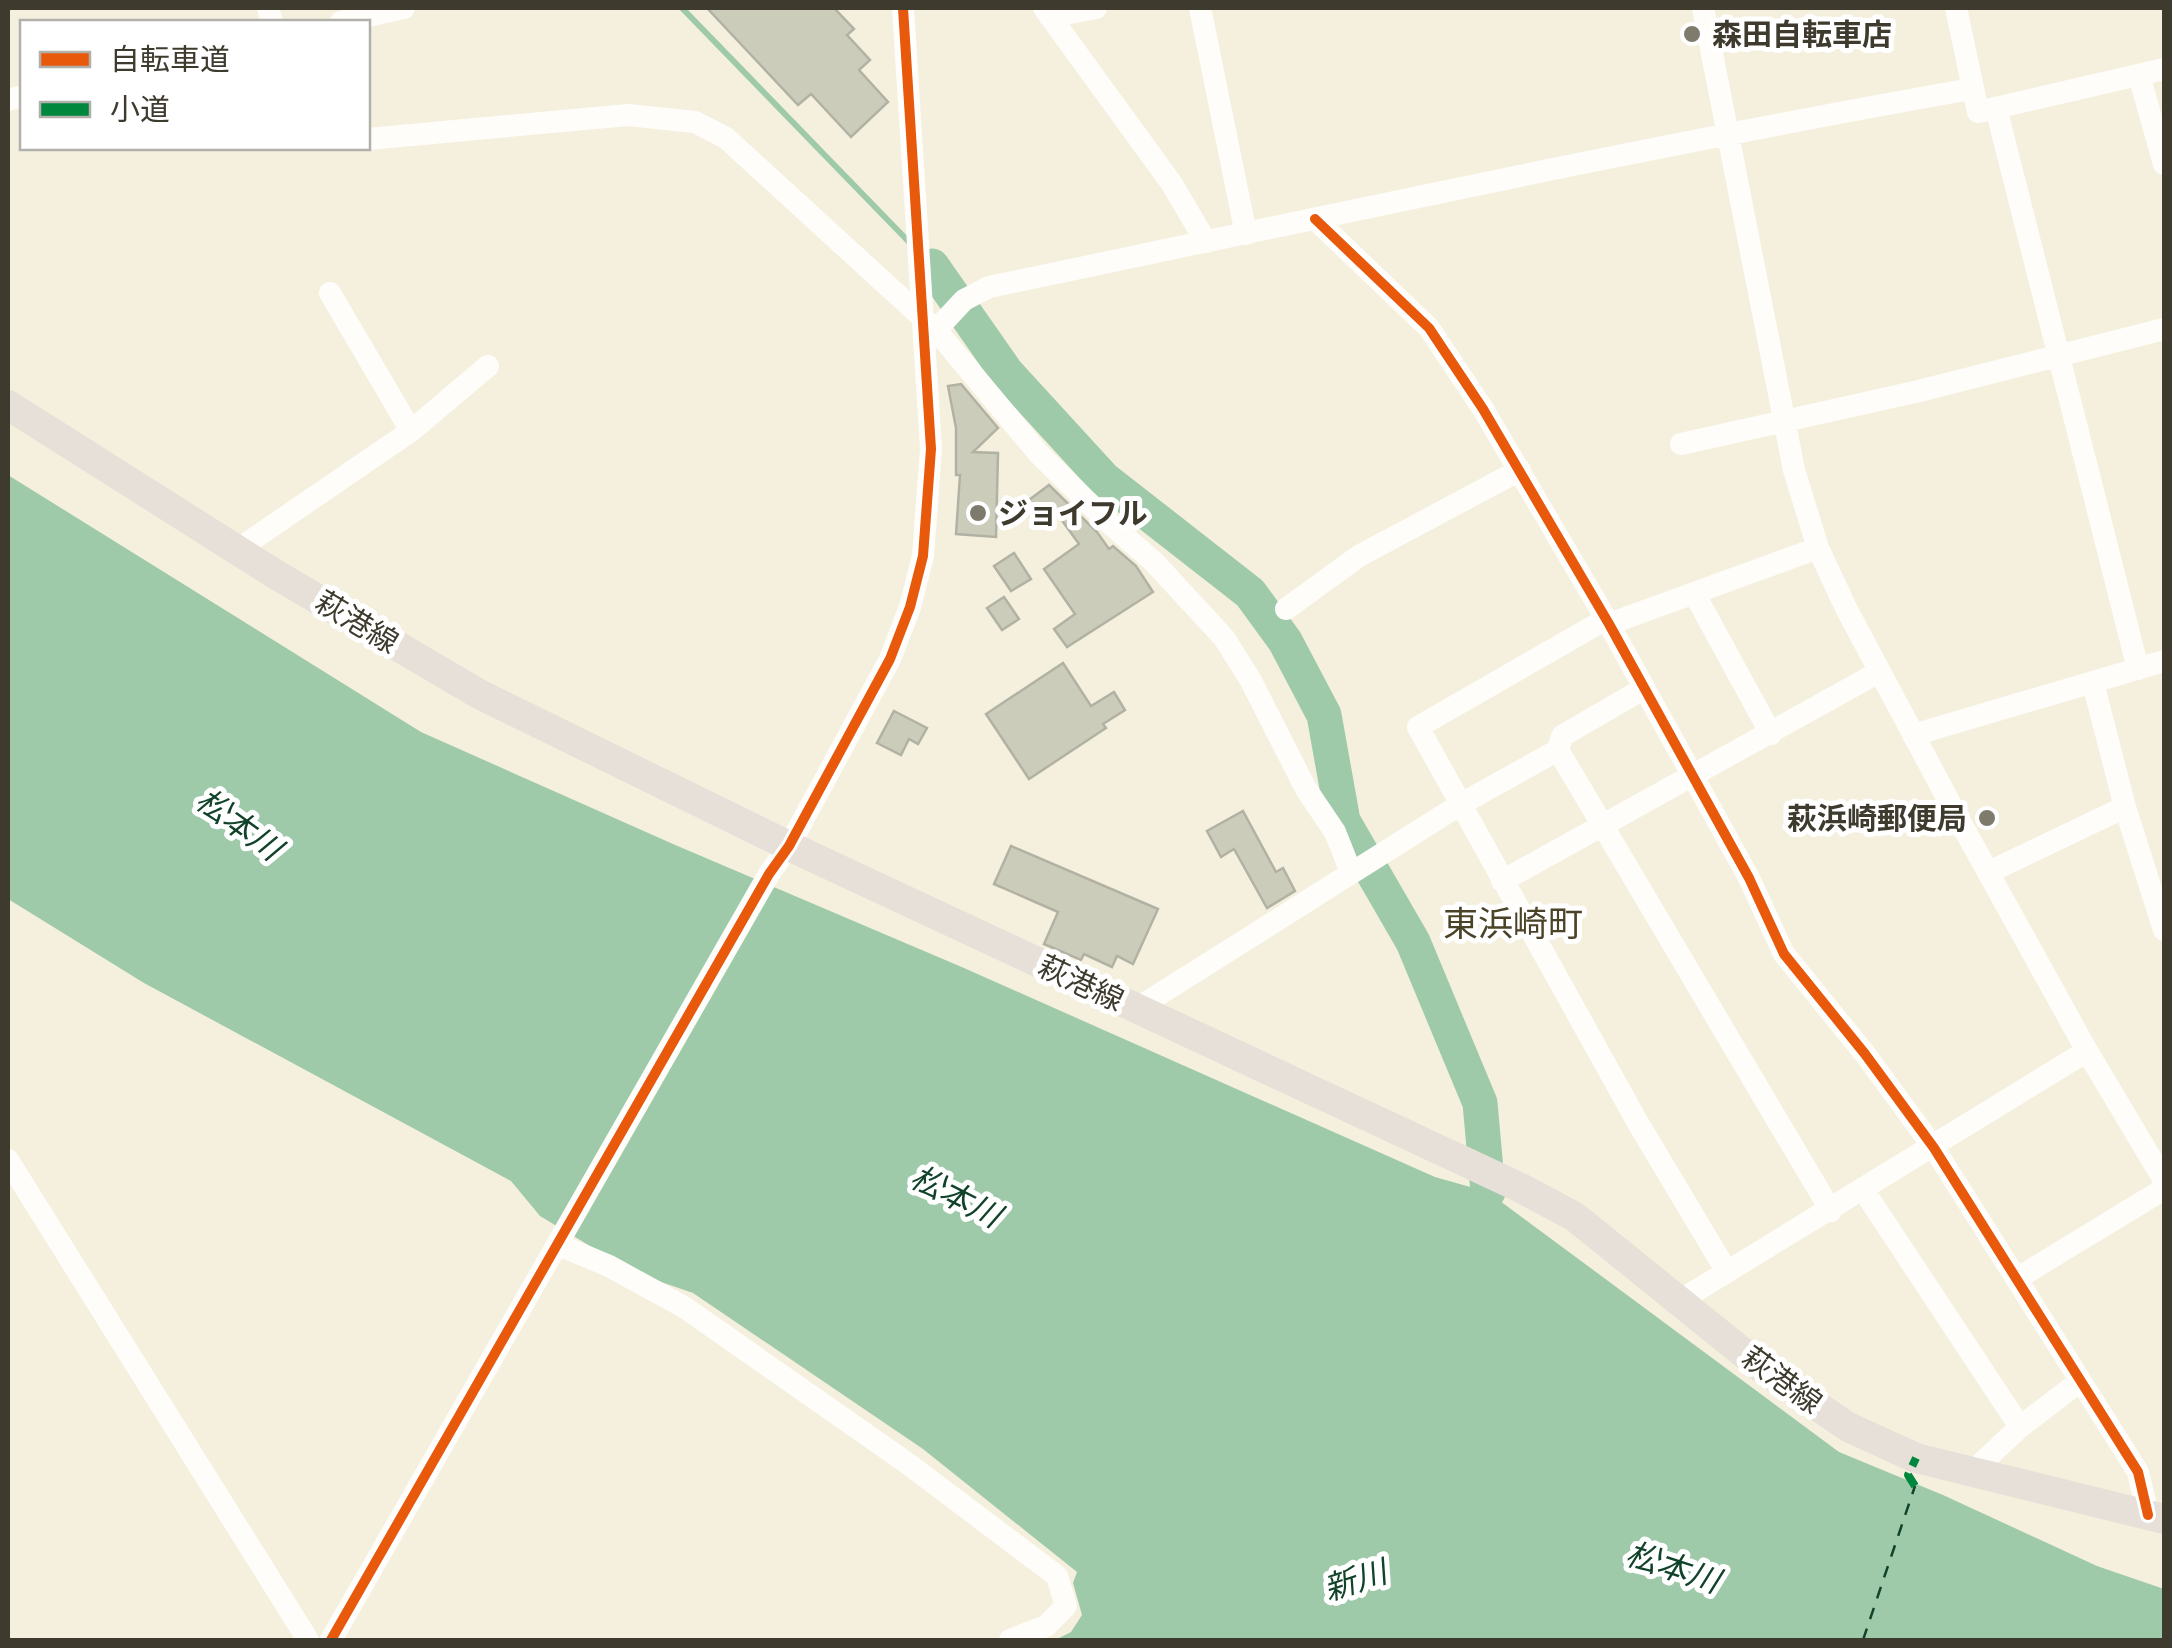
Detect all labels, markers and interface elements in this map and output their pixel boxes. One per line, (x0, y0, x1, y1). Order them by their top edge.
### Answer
place label: 森田自転車店 (1712, 13, 1892, 56)
legend (20, 20, 370, 150)
marker: 森田自転車店 (1681, 23, 1703, 45)
text: 自転車道 (110, 38, 230, 81)
text: 小道 (110, 88, 170, 131)
place label: ジョイフル (998, 492, 1148, 535)
marker: ジョイフル (967, 502, 989, 524)
street label: 萩港線 (307, 580, 407, 664)
water label: 松本川 (187, 778, 293, 872)
place label: 萩浜崎郵便局 (1787, 797, 1967, 840)
marker: 萩浜崎郵便局 (1976, 807, 1998, 829)
district label: 東浜崎町 (1443, 899, 1583, 948)
street label: 萩港線 (1031, 944, 1131, 1022)
water label: 松本川 (903, 1154, 1012, 1239)
street label: 萩港線 (1733, 1336, 1831, 1424)
water label: 松本川 (1620, 1531, 1728, 1604)
water label: 新川 (1318, 1548, 1395, 1611)

